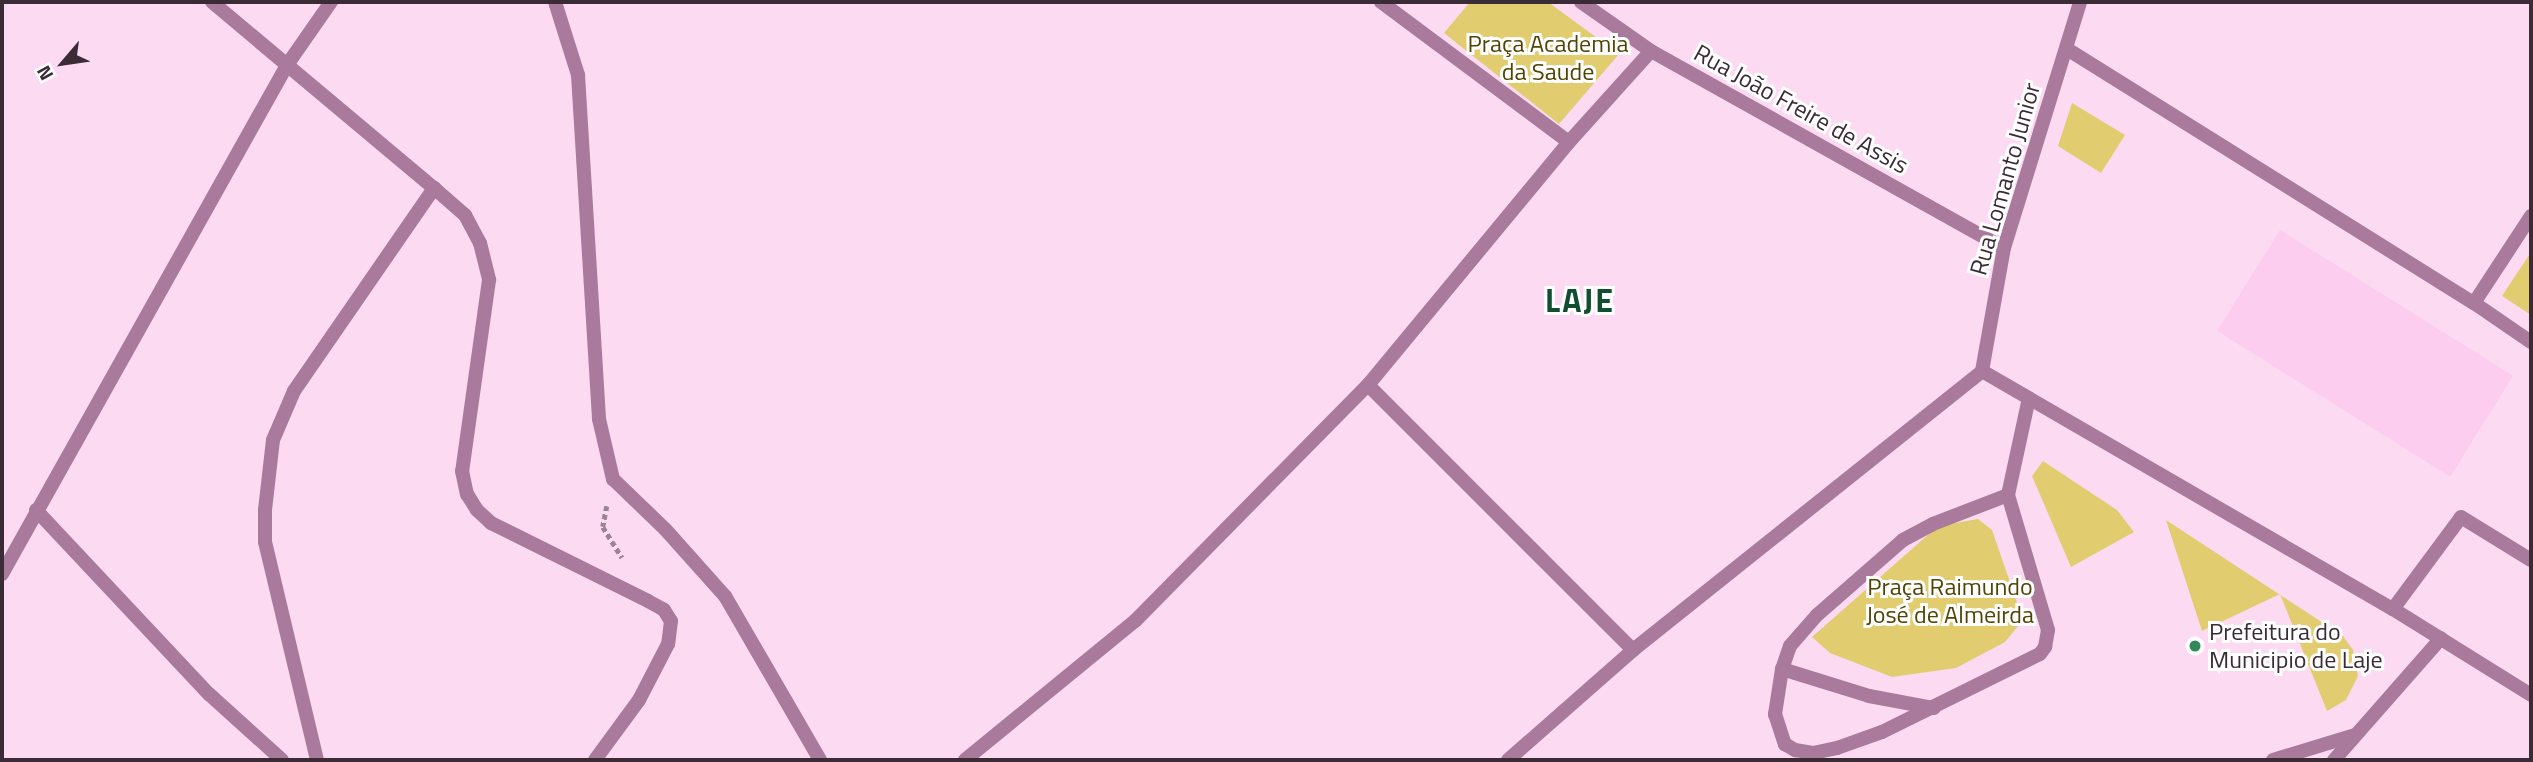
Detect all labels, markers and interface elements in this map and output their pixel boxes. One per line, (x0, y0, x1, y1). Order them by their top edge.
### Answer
north arrow (28, 28, 98, 98)
park label: Praça Academia da Saude (1467, 30, 1629, 86)
street label: Rua João Freire de Assis (1689, 38, 1913, 180)
text: N (28, 61, 60, 86)
street label: Rua Lomanto Junior (1964, 79, 2046, 279)
district label: LAJE (1546, 281, 1614, 319)
park label: Praça Raimundo José de Almeirda (1866, 573, 2034, 629)
place label: Prefeitura do Municipio de Laje (2209, 618, 2383, 674)
marker: Prefeitura do Municipio de Laje (2187, 638, 2203, 654)

